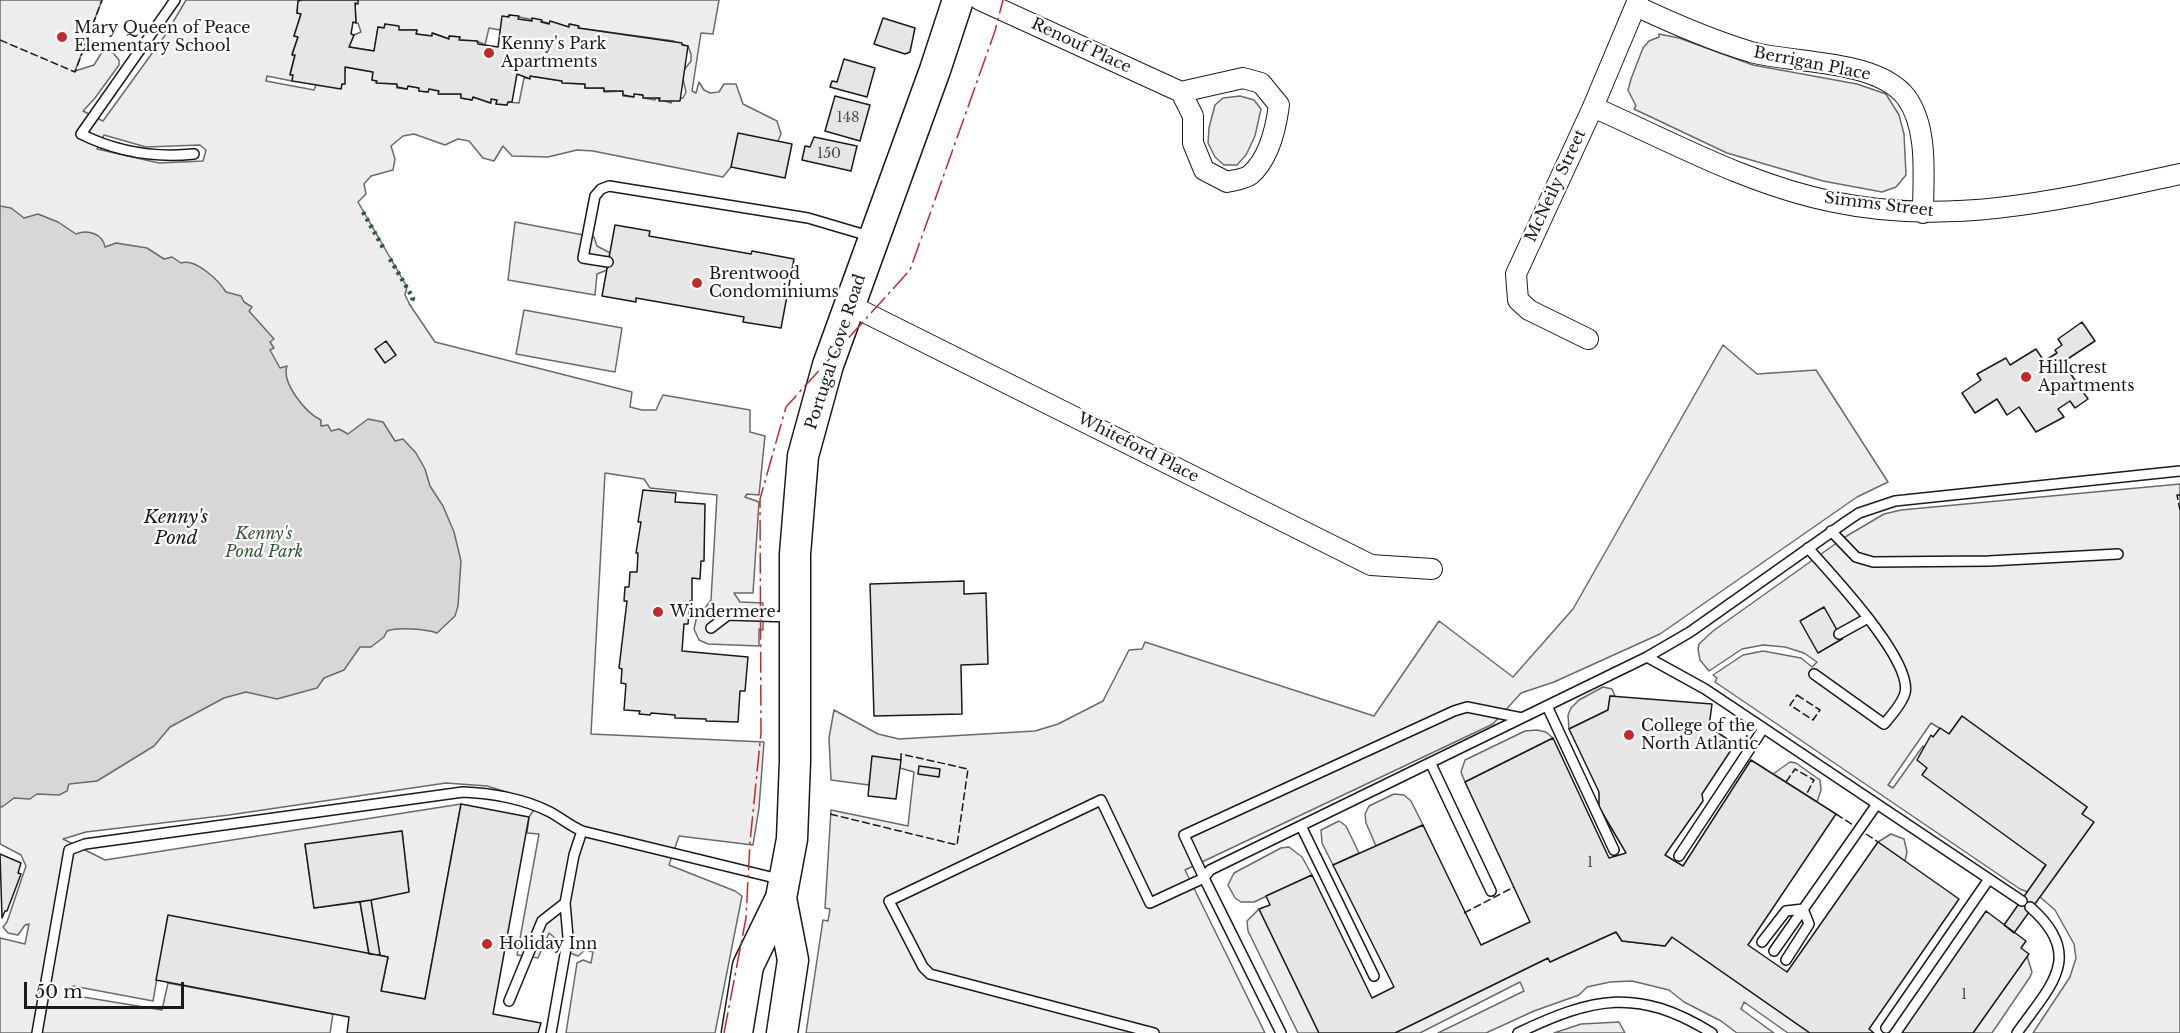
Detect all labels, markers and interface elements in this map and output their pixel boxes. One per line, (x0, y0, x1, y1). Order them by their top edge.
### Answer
street label: Renouf Place (1028, 15, 1134, 77)
place label: Mary Queen of Peace Elementary School (74, 18, 251, 56)
marker: Mary Queen of Peace Elementary School (55, 30, 69, 44)
place label: Kenny's Park Apartments (501, 34, 606, 72)
street label: Berrigan Place (1752, 43, 1872, 85)
marker: Kenny's Park Apartments (482, 46, 496, 60)
house number: 148 (837, 110, 859, 126)
street label: McNeily Street (1521, 127, 1591, 245)
house number: 150 (817, 146, 841, 162)
street label: Simms Street (1823, 189, 1935, 221)
place label: Brentwood Condominiums (709, 264, 839, 302)
street label: Portugal Cove Road (802, 272, 870, 432)
marker: Brentwood Condominiums (690, 276, 704, 290)
place label: Hillcrest Apartments (2038, 358, 2134, 396)
marker: Hillcrest Apartments (2019, 370, 2033, 384)
street label: Whiteford Place (1074, 409, 1202, 487)
water label: Kenny's Pond (144, 507, 208, 550)
park label: Kenny's Pond Park (225, 524, 303, 562)
place label: Windermere (670, 602, 776, 622)
marker: Windermere (651, 605, 665, 619)
place label: College of the North Atlantic (1641, 716, 1758, 754)
marker: College of the North Atlantic (1622, 728, 1636, 742)
house number: 1 (1587, 855, 1593, 871)
place label: Holiday Inn (499, 934, 597, 954)
marker: Holiday Inn (480, 937, 494, 951)
scale bar (27, 970, 188, 1008)
text: 50 m (35, 981, 83, 1003)
house number: 1 (1961, 987, 1967, 1003)

